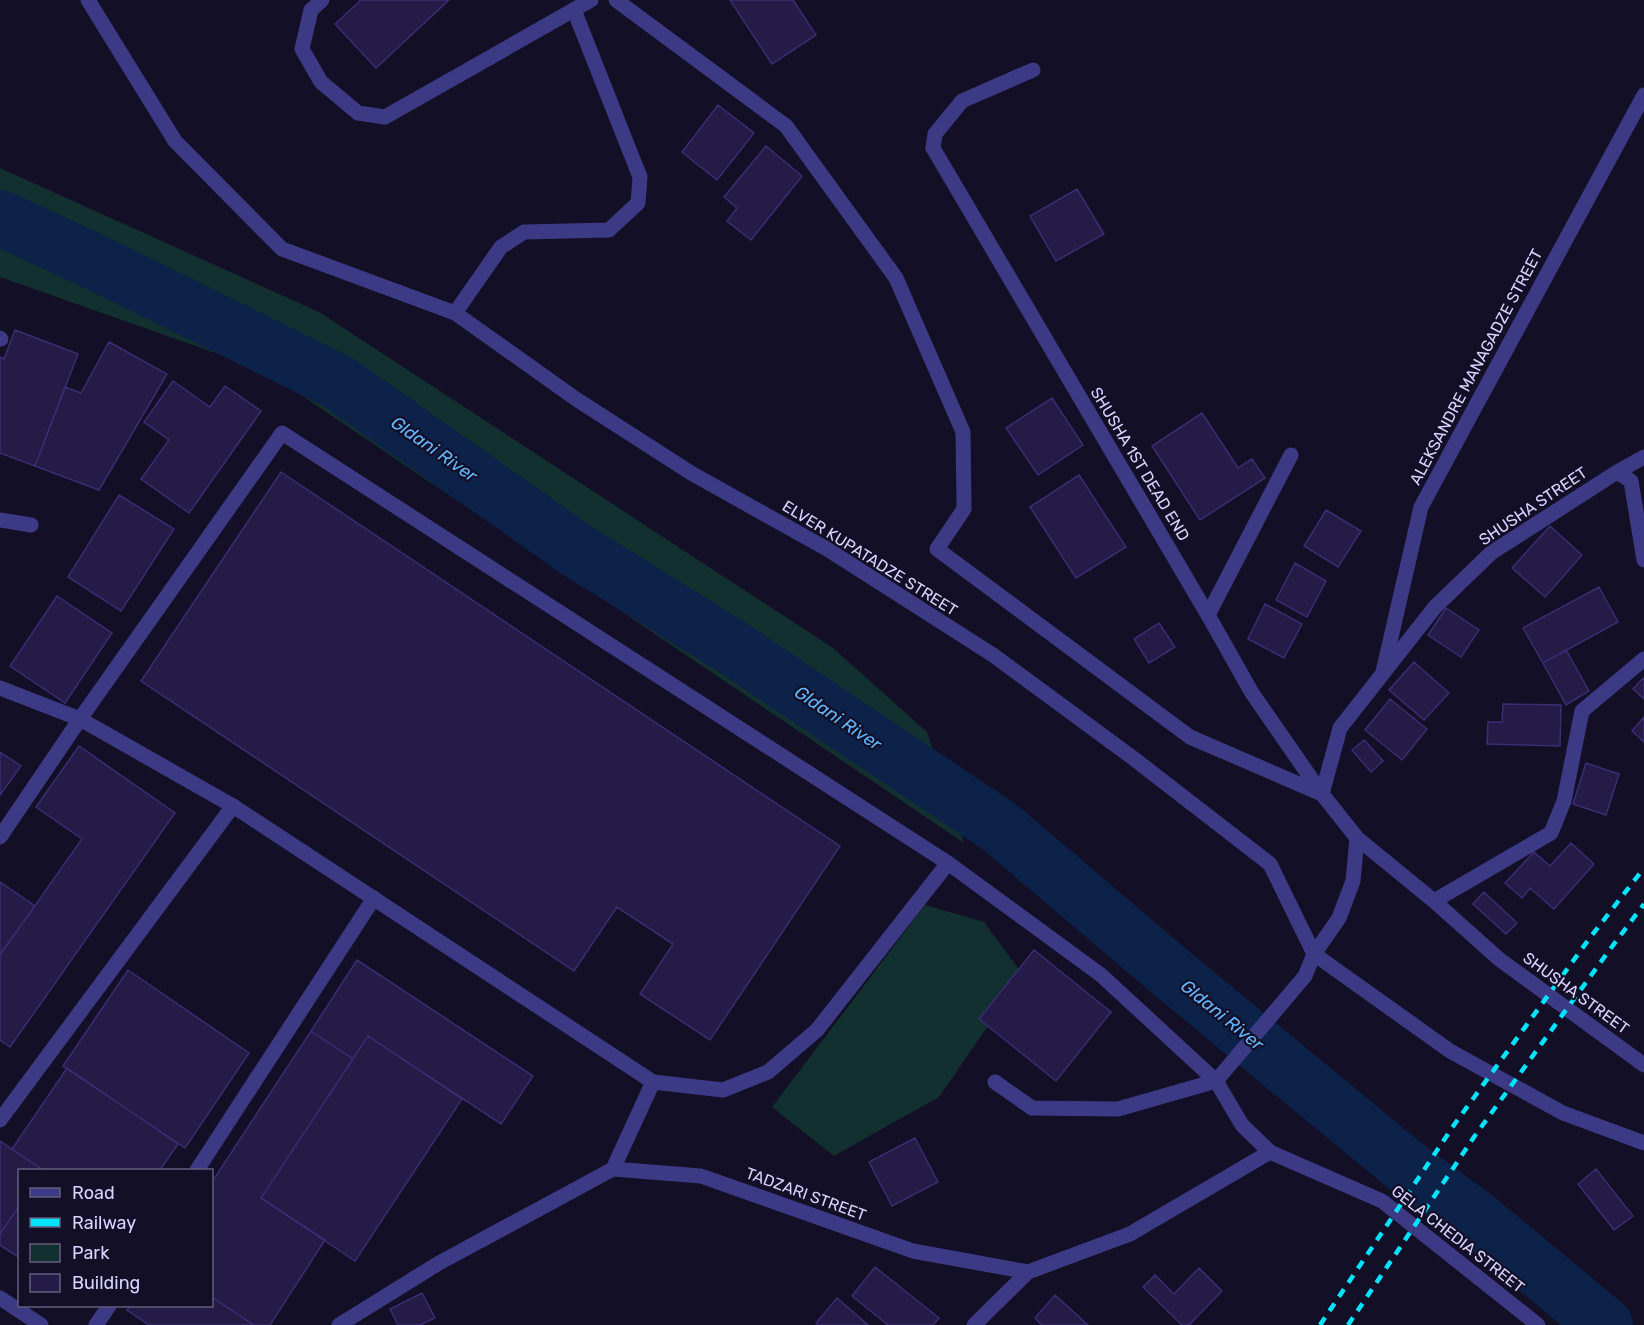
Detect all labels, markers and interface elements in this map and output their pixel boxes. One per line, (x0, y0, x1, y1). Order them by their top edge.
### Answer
street label: ALEKSANDRE MANAGADZE STREET (1406, 246, 1546, 488)
street label: SHUSHA 1ST DEAD END (1087, 384, 1193, 544)
water label: Gldani River (387, 411, 482, 487)
street label: SHUSHA STREET (1475, 463, 1591, 549)
street label: ELVER KUPATADZE STREET (779, 496, 961, 620)
water label: Gldani River (790, 681, 887, 756)
street label: SHUSHA STREET (1519, 948, 1633, 1038)
water label: Gldani River (1176, 975, 1269, 1056)
street label: TADZARI STREET (743, 1163, 869, 1225)
legend (18, 1169, 213, 1307)
street label: GELA CHEDIA STREET (1388, 1181, 1528, 1297)
text: Road (72, 1182, 115, 1204)
text: Railway (72, 1212, 136, 1234)
text: Park (72, 1242, 110, 1264)
text: Building (72, 1272, 140, 1294)

